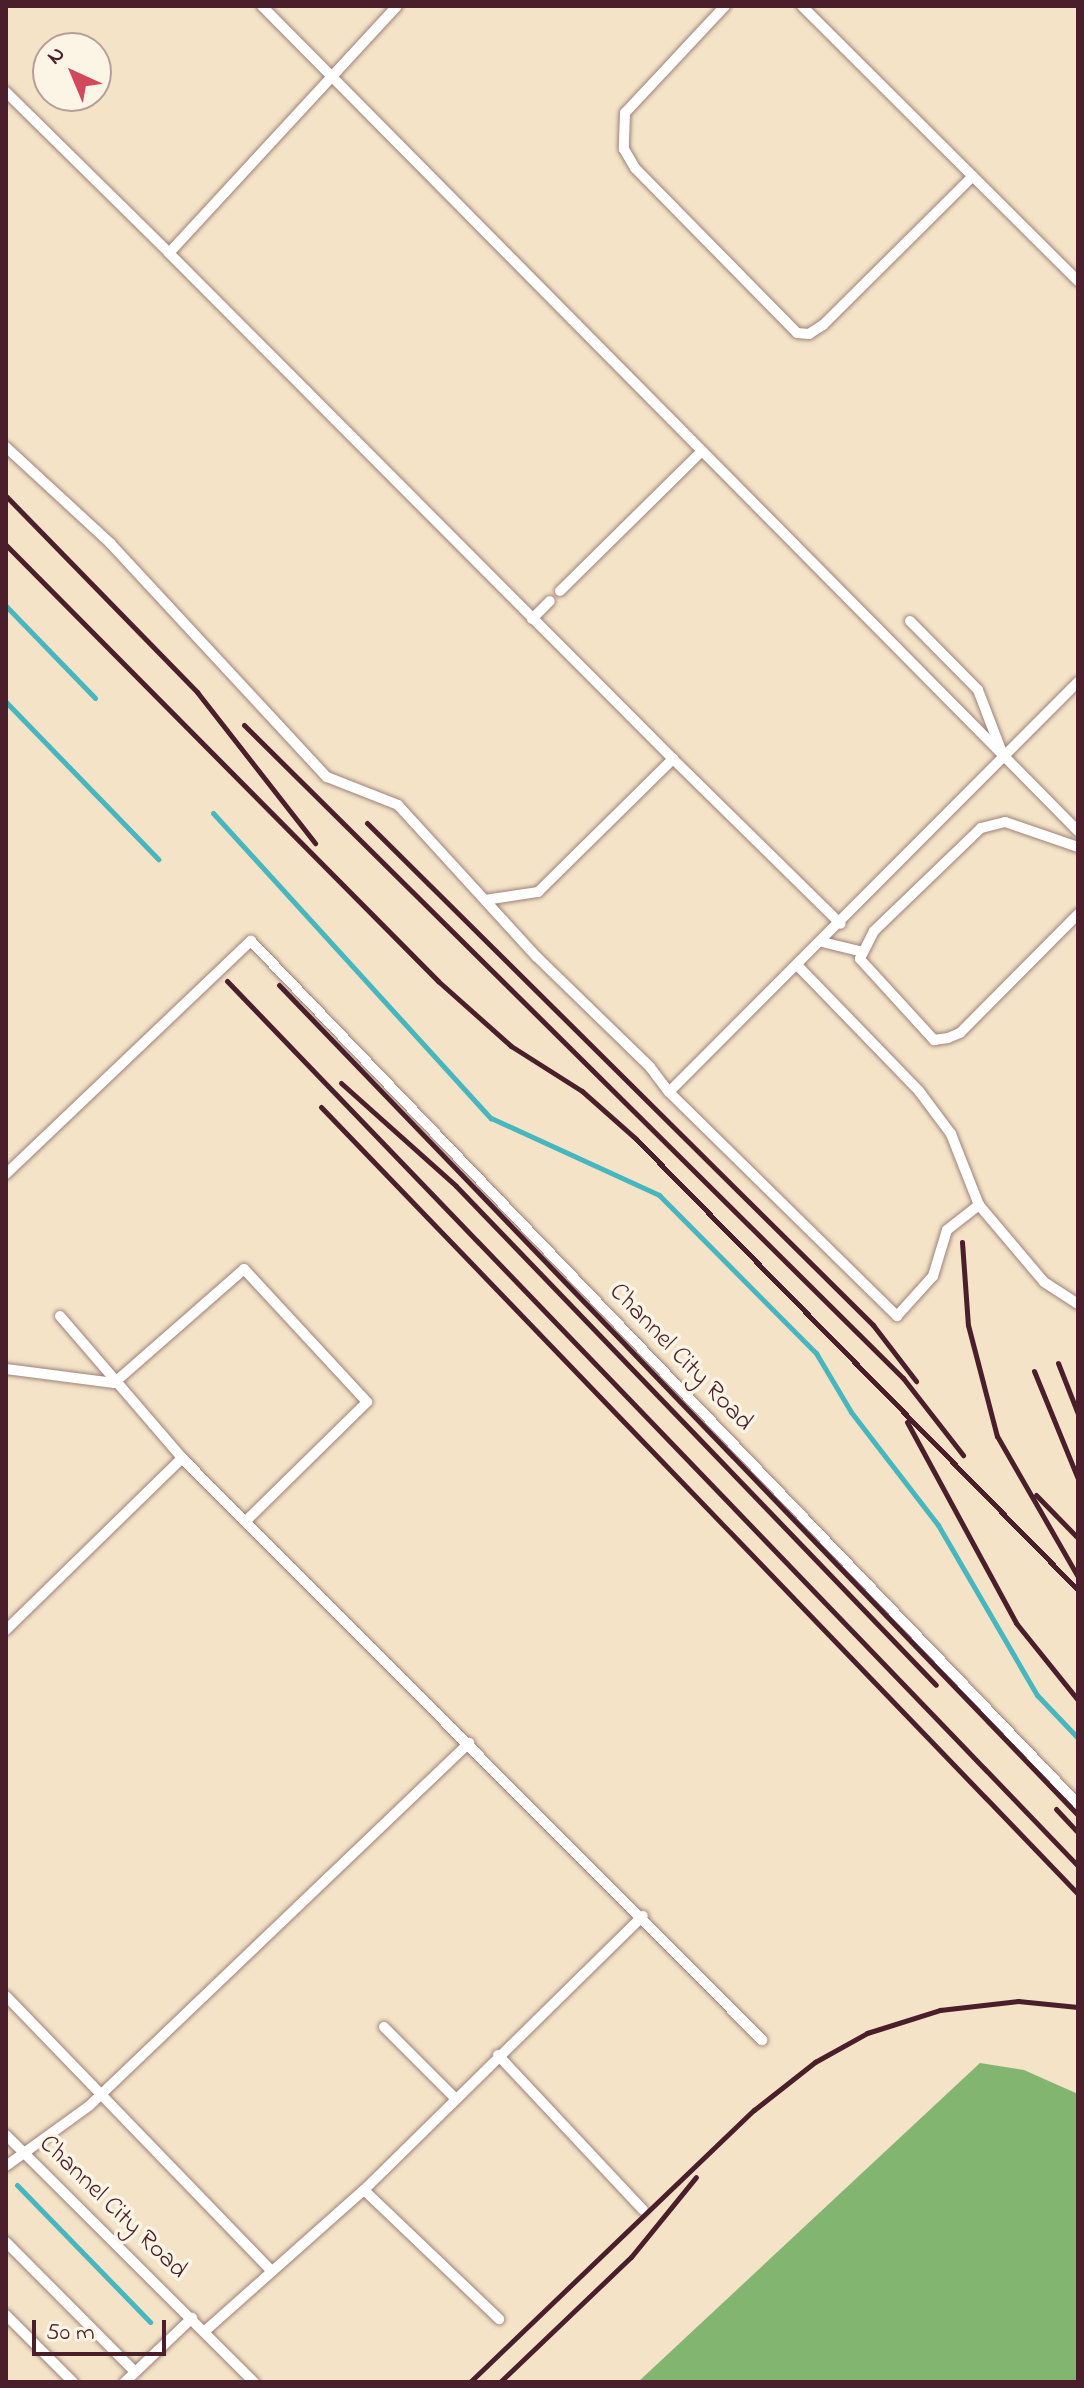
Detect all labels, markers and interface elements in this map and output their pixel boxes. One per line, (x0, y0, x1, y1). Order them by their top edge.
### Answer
north arrow (32, 32, 112, 112)
text: N (40, 40, 73, 73)
street label: Channel City Road (601, 1277, 759, 1439)
street label: Channel City Road (31, 2129, 193, 2287)
scale bar (36, 2304, 170, 2354)
text: 50 m (46, 2316, 95, 2351)

